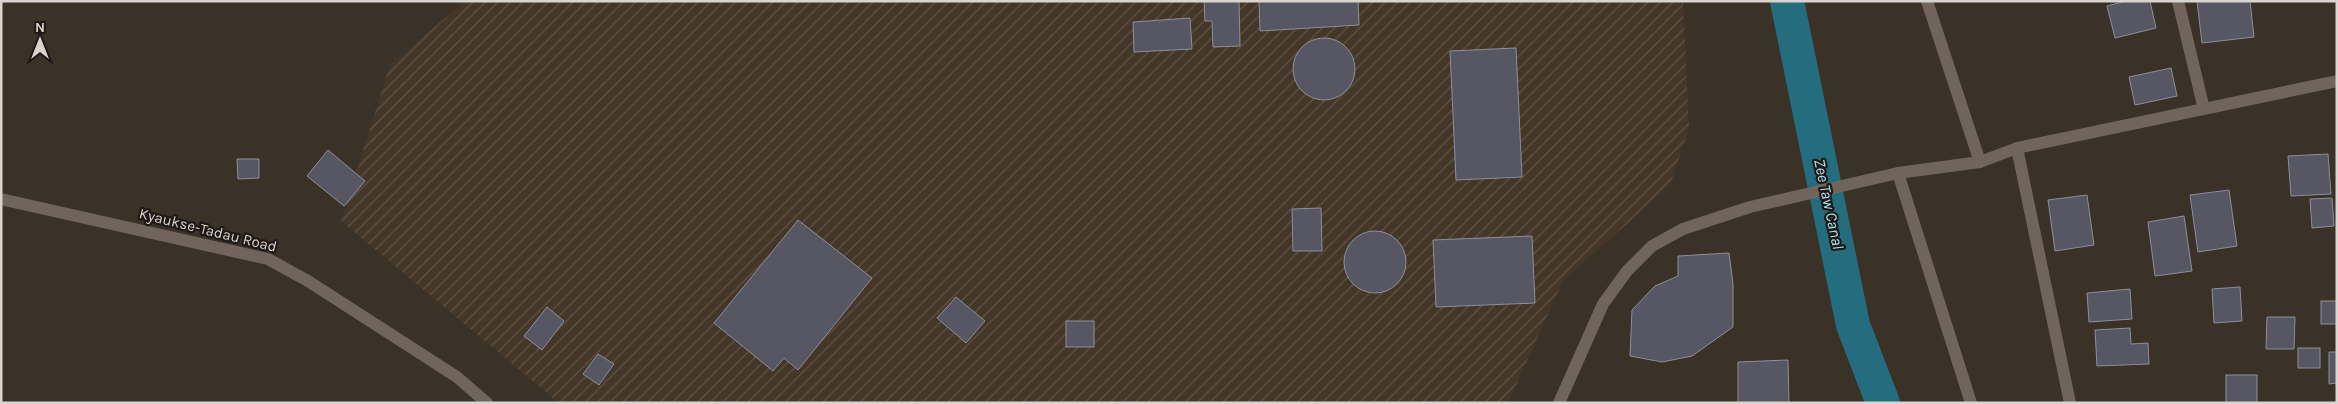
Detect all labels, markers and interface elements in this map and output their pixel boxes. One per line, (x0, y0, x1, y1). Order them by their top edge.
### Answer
north arrow (15, 15, 65, 65)
text: N (35, 19, 45, 36)
water label: Zee Taw Canal (1810, 157, 1848, 251)
street label: Kyaukse-Tadau Road (137, 204, 279, 256)

